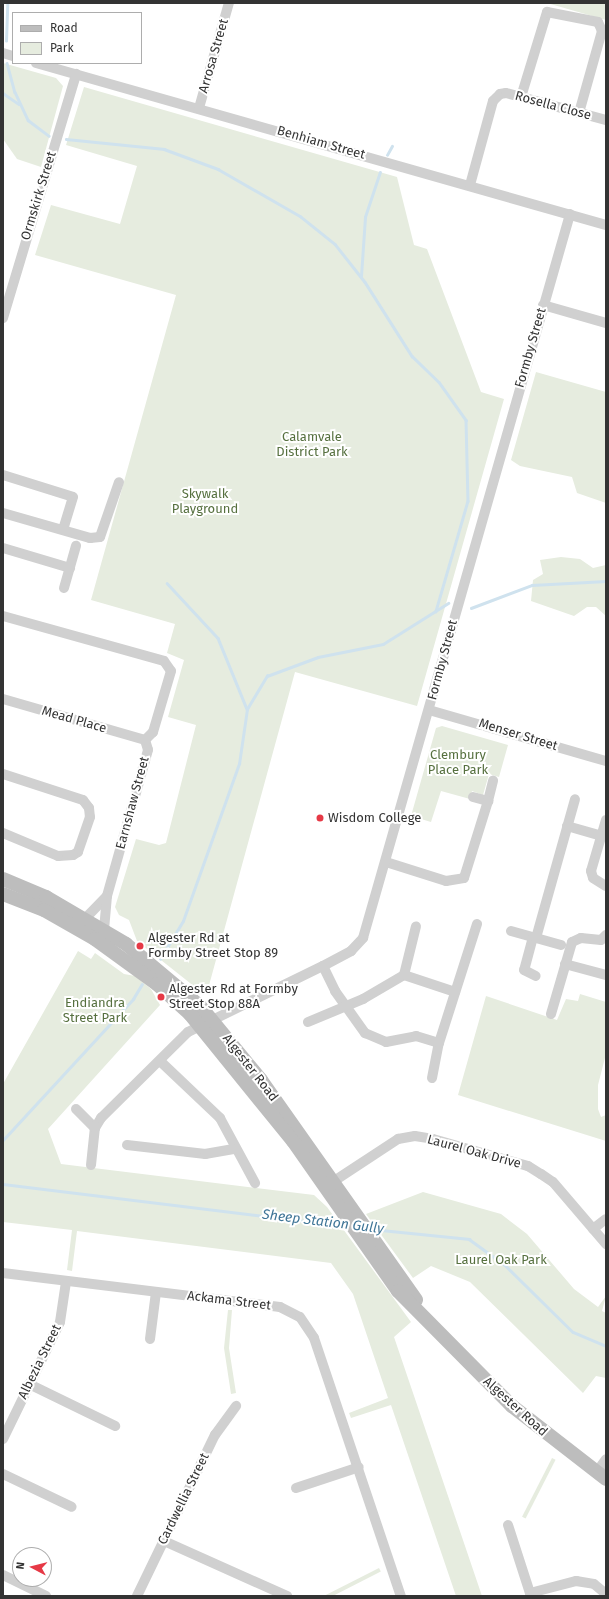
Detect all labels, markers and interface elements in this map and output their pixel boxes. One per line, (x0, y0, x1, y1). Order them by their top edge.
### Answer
legend (12, 12, 142, 64)
street label: Arrosa Street (196, 17, 232, 95)
text: Road (50, 21, 78, 35)
text: Park (50, 41, 74, 55)
street label: Rosella Close (513, 88, 593, 124)
street label: Benhiam Street (275, 123, 367, 163)
street label: Ormskirk Street (18, 150, 60, 242)
street label: Formby Street (512, 306, 550, 390)
park label: Calamvale District Park (276, 430, 348, 461)
park label: Skywalk Playground (172, 487, 238, 518)
street label: Formby Street (425, 618, 461, 702)
street label: Mead Place (40, 703, 108, 737)
street label: Menser Street (477, 716, 559, 754)
park label: Clembury Place Park (428, 748, 488, 779)
street label: Earnshaw Street (113, 755, 153, 851)
place label: Wisdom College (328, 810, 421, 826)
marker: Wisdom College (315, 813, 325, 823)
place label: Algester Rd at Formby Street Stop 89 (148, 931, 278, 962)
marker: Algester Rd at Formby Street Stop 89 (135, 941, 145, 951)
place label: Algester Rd at Formby Street Stop 88A (169, 982, 298, 1013)
marker: Algester Rd at Formby Street Stop 88A (156, 992, 166, 1002)
park label: Endiandra Street Park (63, 996, 127, 1027)
street label: Algester Road (219, 1031, 281, 1105)
street label: Laurel Oak Drive (425, 1132, 523, 1172)
water label: Sheep Station Gully (261, 1206, 385, 1238)
park label: Laurel Oak Park (455, 1252, 547, 1268)
street label: Ackama Street (186, 1288, 272, 1314)
street label: Albezia Street (15, 1322, 65, 1402)
street label: Algester Road (480, 1374, 550, 1440)
street label: Cardwellia Street (155, 1451, 213, 1547)
north arrow (12, 1547, 52, 1587)
text: N (14, 1561, 27, 1570)

